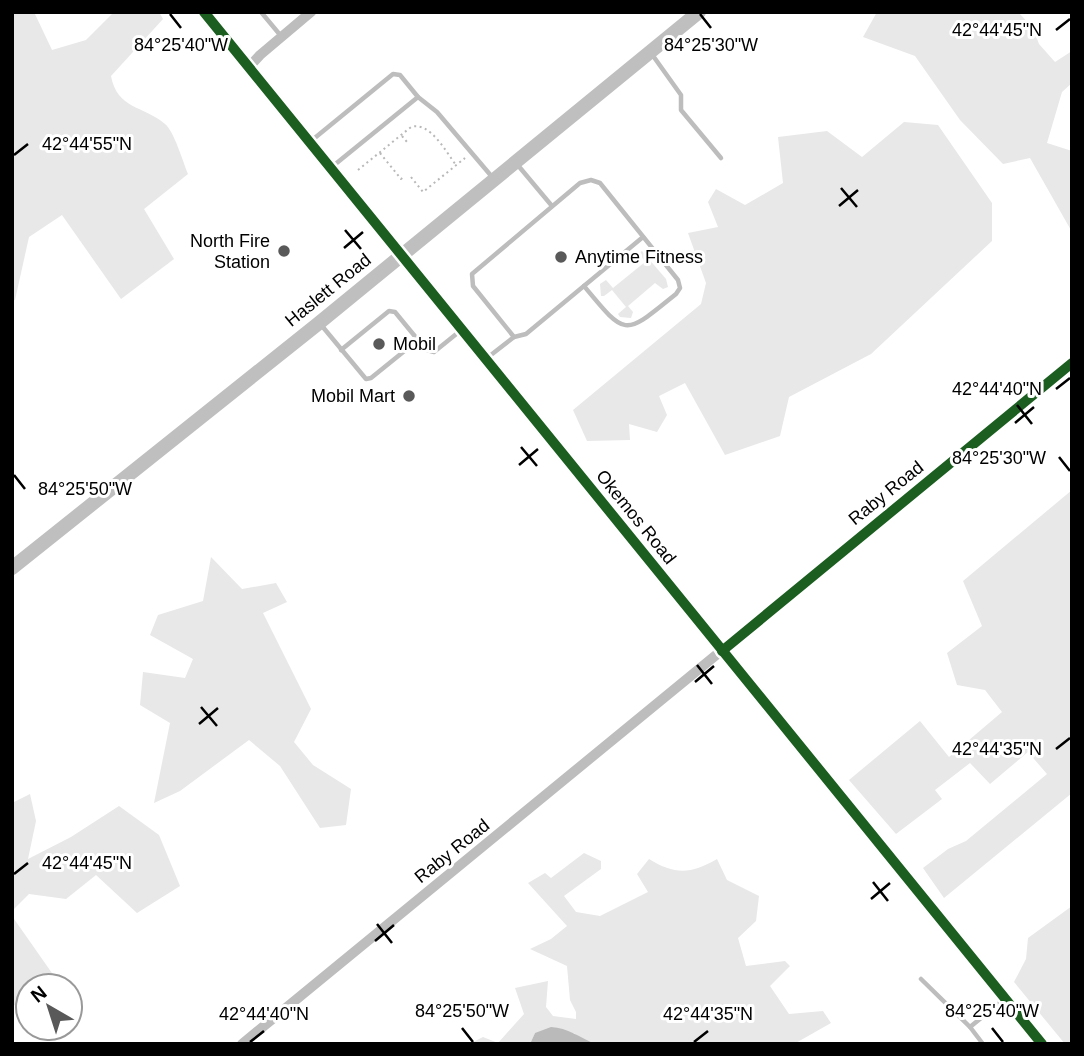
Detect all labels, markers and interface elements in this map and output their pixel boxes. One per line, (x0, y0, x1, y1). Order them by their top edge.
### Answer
text: 42°44'45"N (952, 20, 1042, 40)
text: 84°25'40"W (134, 35, 228, 55)
text: 84°25'30"W (664, 35, 758, 55)
text: 42°44'55"N (42, 134, 132, 154)
place label: North Fire Station (190, 231, 270, 272)
marker: North Fire Station (276, 243, 292, 259)
place label: Anytime Fitness (575, 247, 703, 267)
street label: Haslett Road (281, 249, 375, 331)
marker: Anytime Fitness (553, 249, 569, 265)
place label: Mobil (393, 334, 436, 354)
marker: Mobil (371, 336, 387, 352)
text: 42°44'40"N (952, 379, 1042, 399)
place label: Mobil Mart (311, 386, 395, 406)
marker: Mobil Mart (401, 388, 417, 404)
text: 84°25'30"W (952, 448, 1046, 468)
street label: Raby Road (845, 457, 927, 529)
street label: Okemos Road (592, 466, 680, 568)
text: 84°25'50"W (38, 479, 132, 499)
text: 42°44'35"N (952, 739, 1042, 759)
street label: Raby Road (411, 815, 493, 887)
text: 42°44'45"N (42, 853, 132, 873)
north arrow (14, 972, 84, 1042)
text: N (27, 982, 51, 1007)
text: 84°25'50"W (415, 1001, 509, 1021)
text: 84°25'40"W (945, 1001, 1039, 1021)
text: 42°44'40"N (219, 1004, 309, 1024)
text: 42°44'35"N (663, 1004, 753, 1024)

